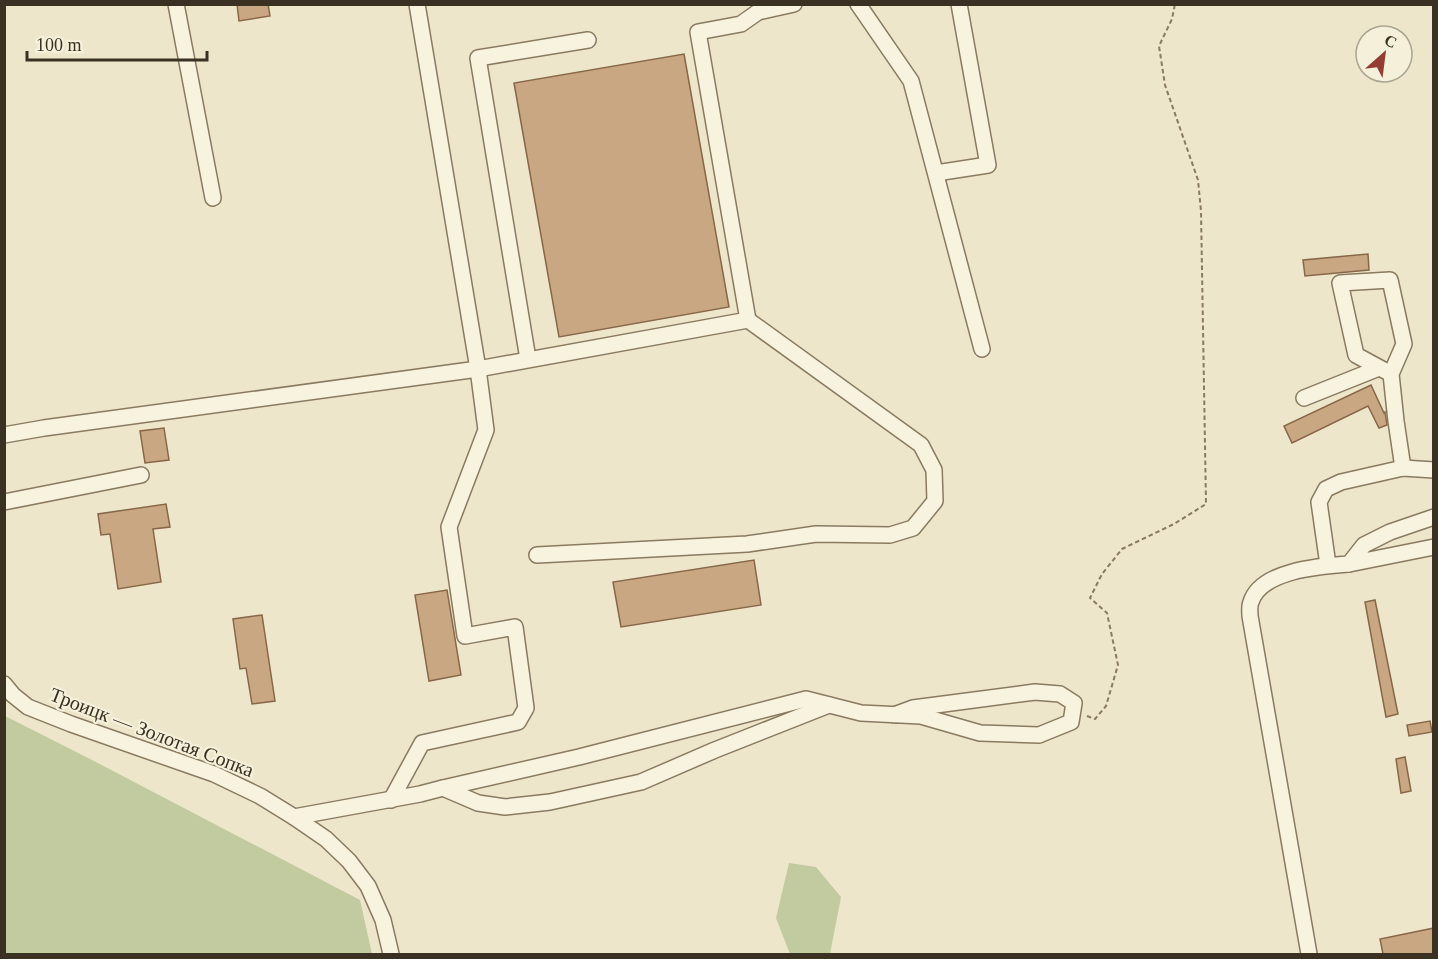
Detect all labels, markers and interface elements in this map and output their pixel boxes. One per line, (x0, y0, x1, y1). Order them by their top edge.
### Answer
scale bar (27, 24, 207, 62)
north arrow (1354, 24, 1414, 84)
text: С (1382, 31, 1400, 51)
text: 100 m (36, 35, 82, 55)
street label: Троицк — Золотая Сопка (47, 683, 257, 782)

